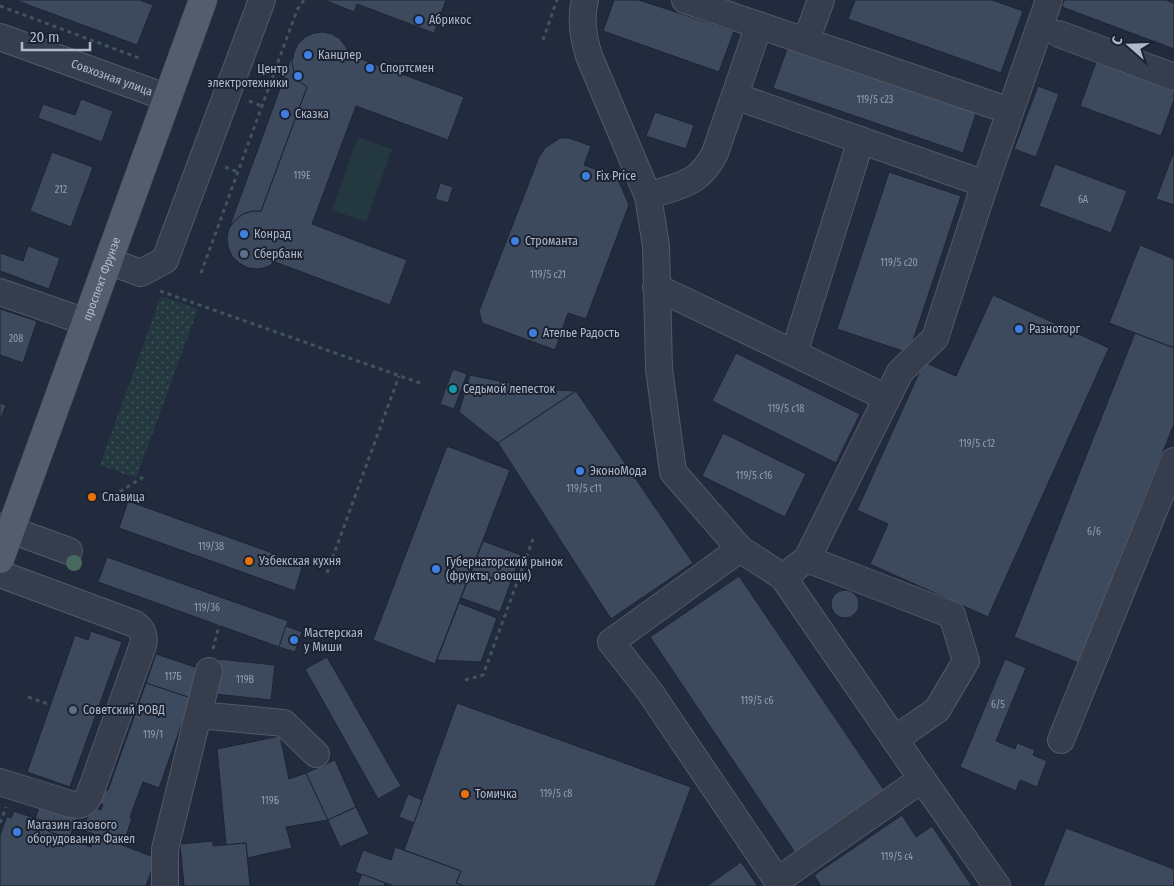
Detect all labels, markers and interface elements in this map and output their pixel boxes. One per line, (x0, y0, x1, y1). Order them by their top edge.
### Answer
place label: Абрикос (429, 13, 471, 27)
marker: Абрикос (413, 14, 425, 26)
scale bar (22, 20, 90, 52)
north arrow (1104, 20, 1154, 70)
text: 20 m (30, 28, 60, 46)
text: С (1108, 34, 1127, 47)
place label: Канцлер (318, 48, 362, 62)
marker: Канцлер (302, 49, 314, 61)
street label: Совхозная улица (69, 56, 155, 99)
place label: Спортсмен (380, 61, 434, 75)
place label: Центр электротехники (207, 62, 288, 90)
marker: Спортсмен (364, 62, 376, 74)
marker: Центр электротехники (292, 70, 304, 82)
house number: 119/5 с23 (857, 94, 894, 106)
place label: Сказка (295, 107, 329, 121)
marker: Сказка (279, 108, 291, 120)
place label: Fix Price (596, 169, 636, 183)
house number: 119Е (293, 170, 311, 182)
marker: Fix Price (580, 170, 592, 182)
house number: 212 (55, 184, 68, 196)
house number: 6А (1078, 194, 1089, 206)
place label: Конрад (254, 227, 291, 241)
marker: Конрад (238, 228, 250, 240)
place label: Строманта (525, 234, 578, 248)
street label: проспект Фрунзе (80, 235, 123, 323)
marker: Строманта (509, 235, 521, 247)
place label: Сбербанк (254, 247, 303, 261)
marker: Сбербанк (238, 248, 250, 260)
house number: 119/5 с20 (880, 257, 918, 269)
house number: 119/5 с21 (530, 269, 566, 281)
place label: Разноторг (1029, 322, 1081, 336)
marker: Разноторг (1013, 323, 1025, 335)
place label: Ателье Радость (543, 326, 620, 340)
marker: Ателье Радость (527, 327, 539, 339)
house number: 208 (9, 333, 23, 345)
place label: Седьмой лепесток (463, 382, 556, 396)
marker: Седьмой лепесток (447, 383, 459, 395)
house number: 119/5 с18 (768, 403, 804, 415)
house number: 119/5 с12 (959, 438, 996, 450)
place label: ЭконоМода (590, 464, 647, 478)
marker: ЭконоМода (574, 465, 586, 477)
house number: 119/5 с16 (736, 470, 772, 482)
house number: 119/5 с11 (566, 483, 602, 495)
place label: Славица (102, 490, 145, 504)
marker: Славица (86, 491, 98, 503)
house number: 6/6 (1087, 526, 1101, 538)
house number: 119/38 (198, 541, 224, 553)
place label: Узбекская кухня (258, 554, 341, 568)
marker: Узбекская кухня (243, 555, 255, 567)
place label: Губернаторский рынок (фрукты, овощи) (446, 555, 563, 583)
marker: Губернаторский рынок (фрукты, овощи) (430, 563, 442, 575)
house number: 119/36 (194, 602, 220, 614)
place label: Мастерская у Миши (304, 626, 363, 654)
marker: Мастерская у Миши (288, 634, 300, 646)
house number: 117Б (165, 671, 181, 683)
house number: 119В (236, 674, 255, 686)
house number: 119/5 с6 (741, 695, 773, 707)
house number: 6/5 (991, 699, 1005, 711)
place label: Советский РОВД (83, 703, 165, 717)
marker: Советский РОВД (67, 704, 79, 716)
house number: 119/1 (143, 729, 163, 741)
place label: Томичка (475, 787, 517, 801)
marker: Томичка (459, 788, 471, 800)
house number: 119/5 с8 (540, 788, 572, 800)
house number: 119Б (261, 795, 279, 807)
place label: Магазин газового оборудования Факел (27, 818, 135, 846)
marker: Магазин газового оборудования Факел (11, 826, 23, 838)
house number: 119/5 с4 (881, 851, 913, 863)

